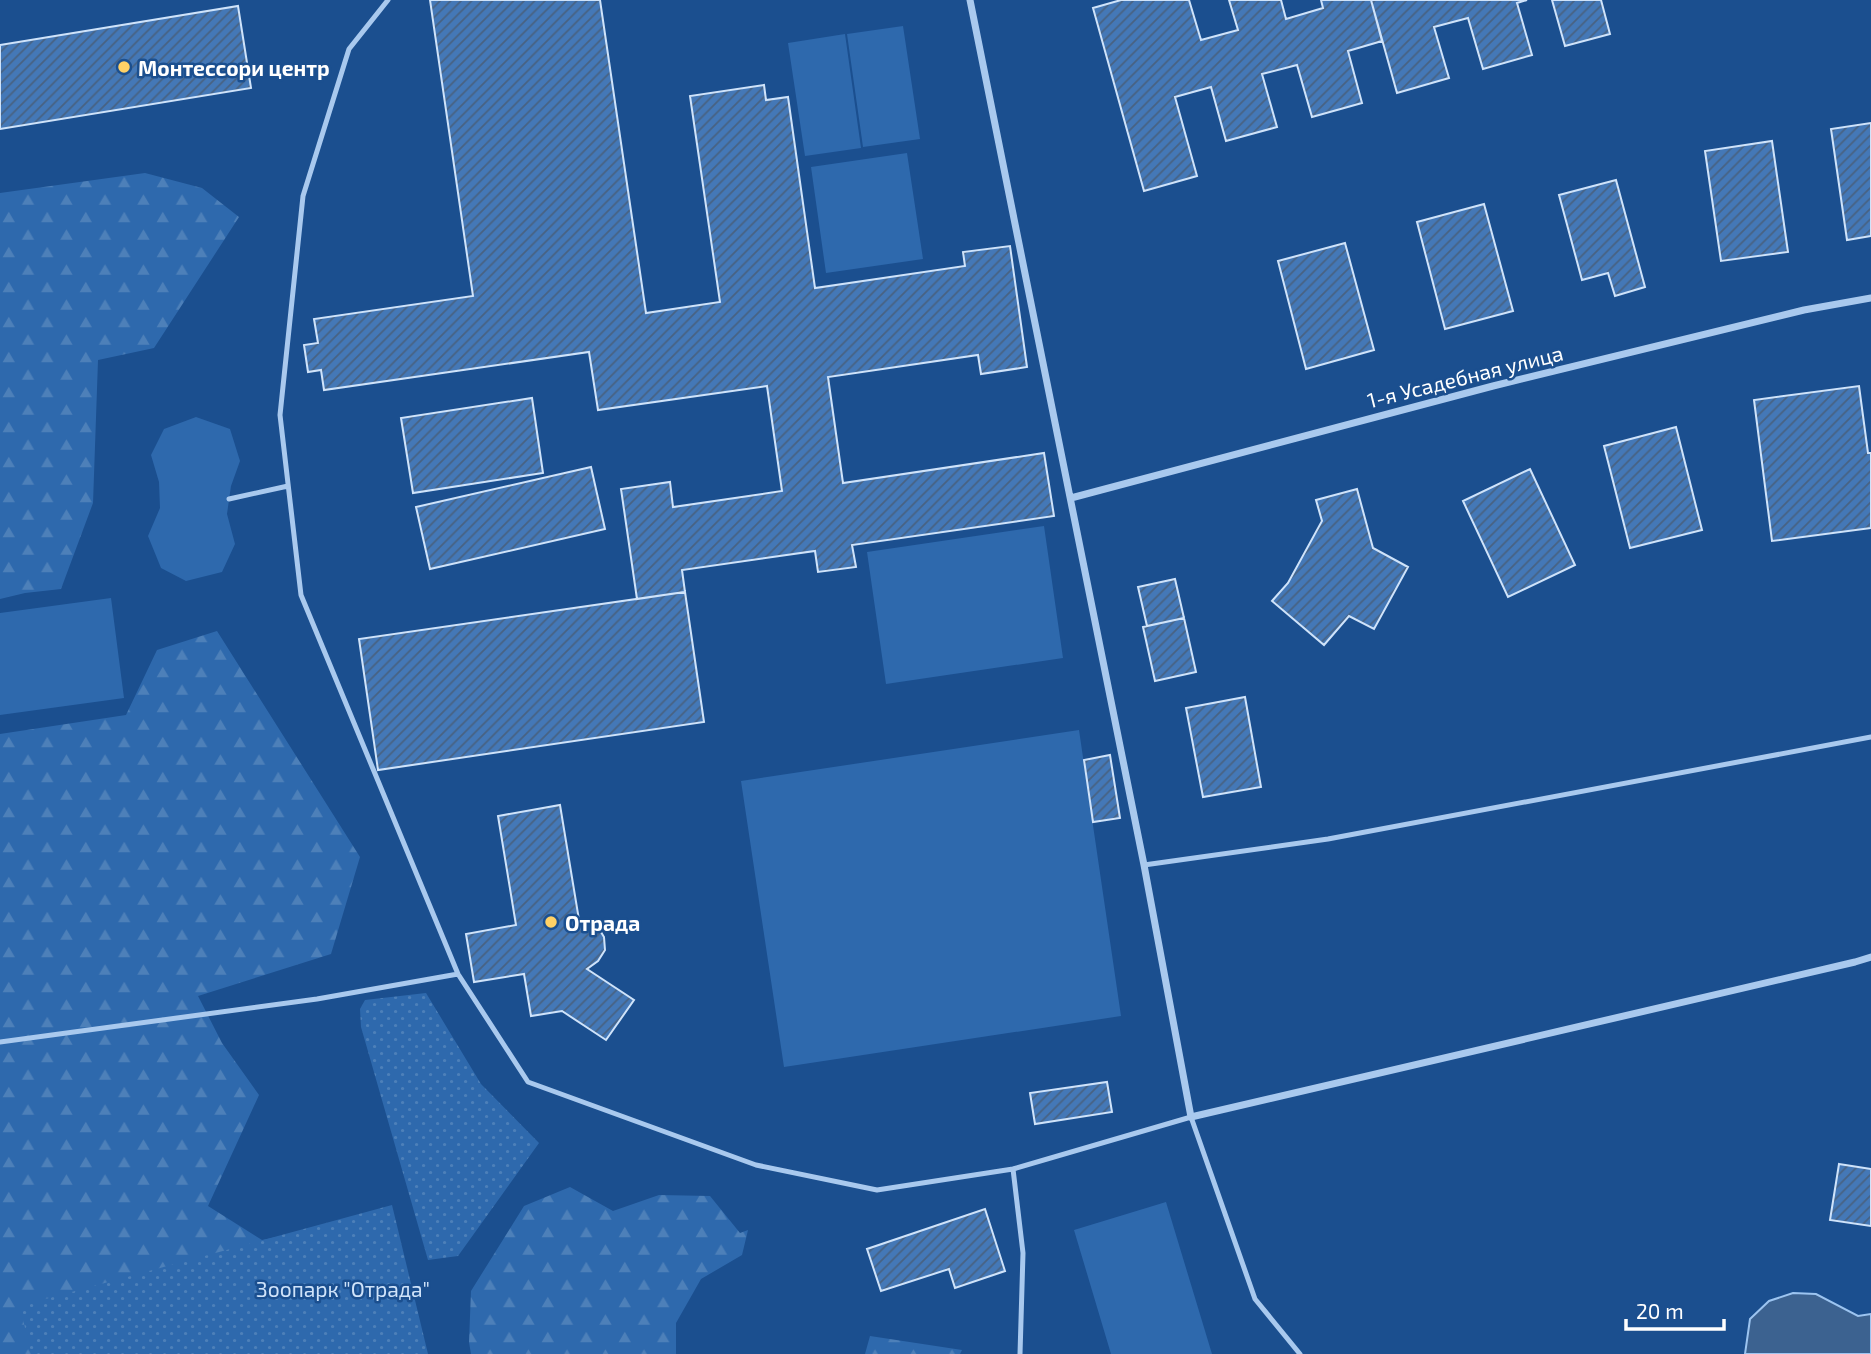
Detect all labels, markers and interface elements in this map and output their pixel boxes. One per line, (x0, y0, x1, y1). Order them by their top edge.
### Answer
place label: Монтессори центр (138, 55, 330, 80)
marker: Монтессори центр (116, 59, 132, 75)
street label: 1-я Усадебная улица (1364, 340, 1566, 413)
place label: Отрада (565, 910, 640, 935)
marker: Отрада (543, 914, 559, 930)
park label: Зоопарк "Отрада" (256, 1276, 430, 1301)
scale bar (1626, 1288, 1724, 1332)
text: 20 m (1636, 1298, 1684, 1323)

